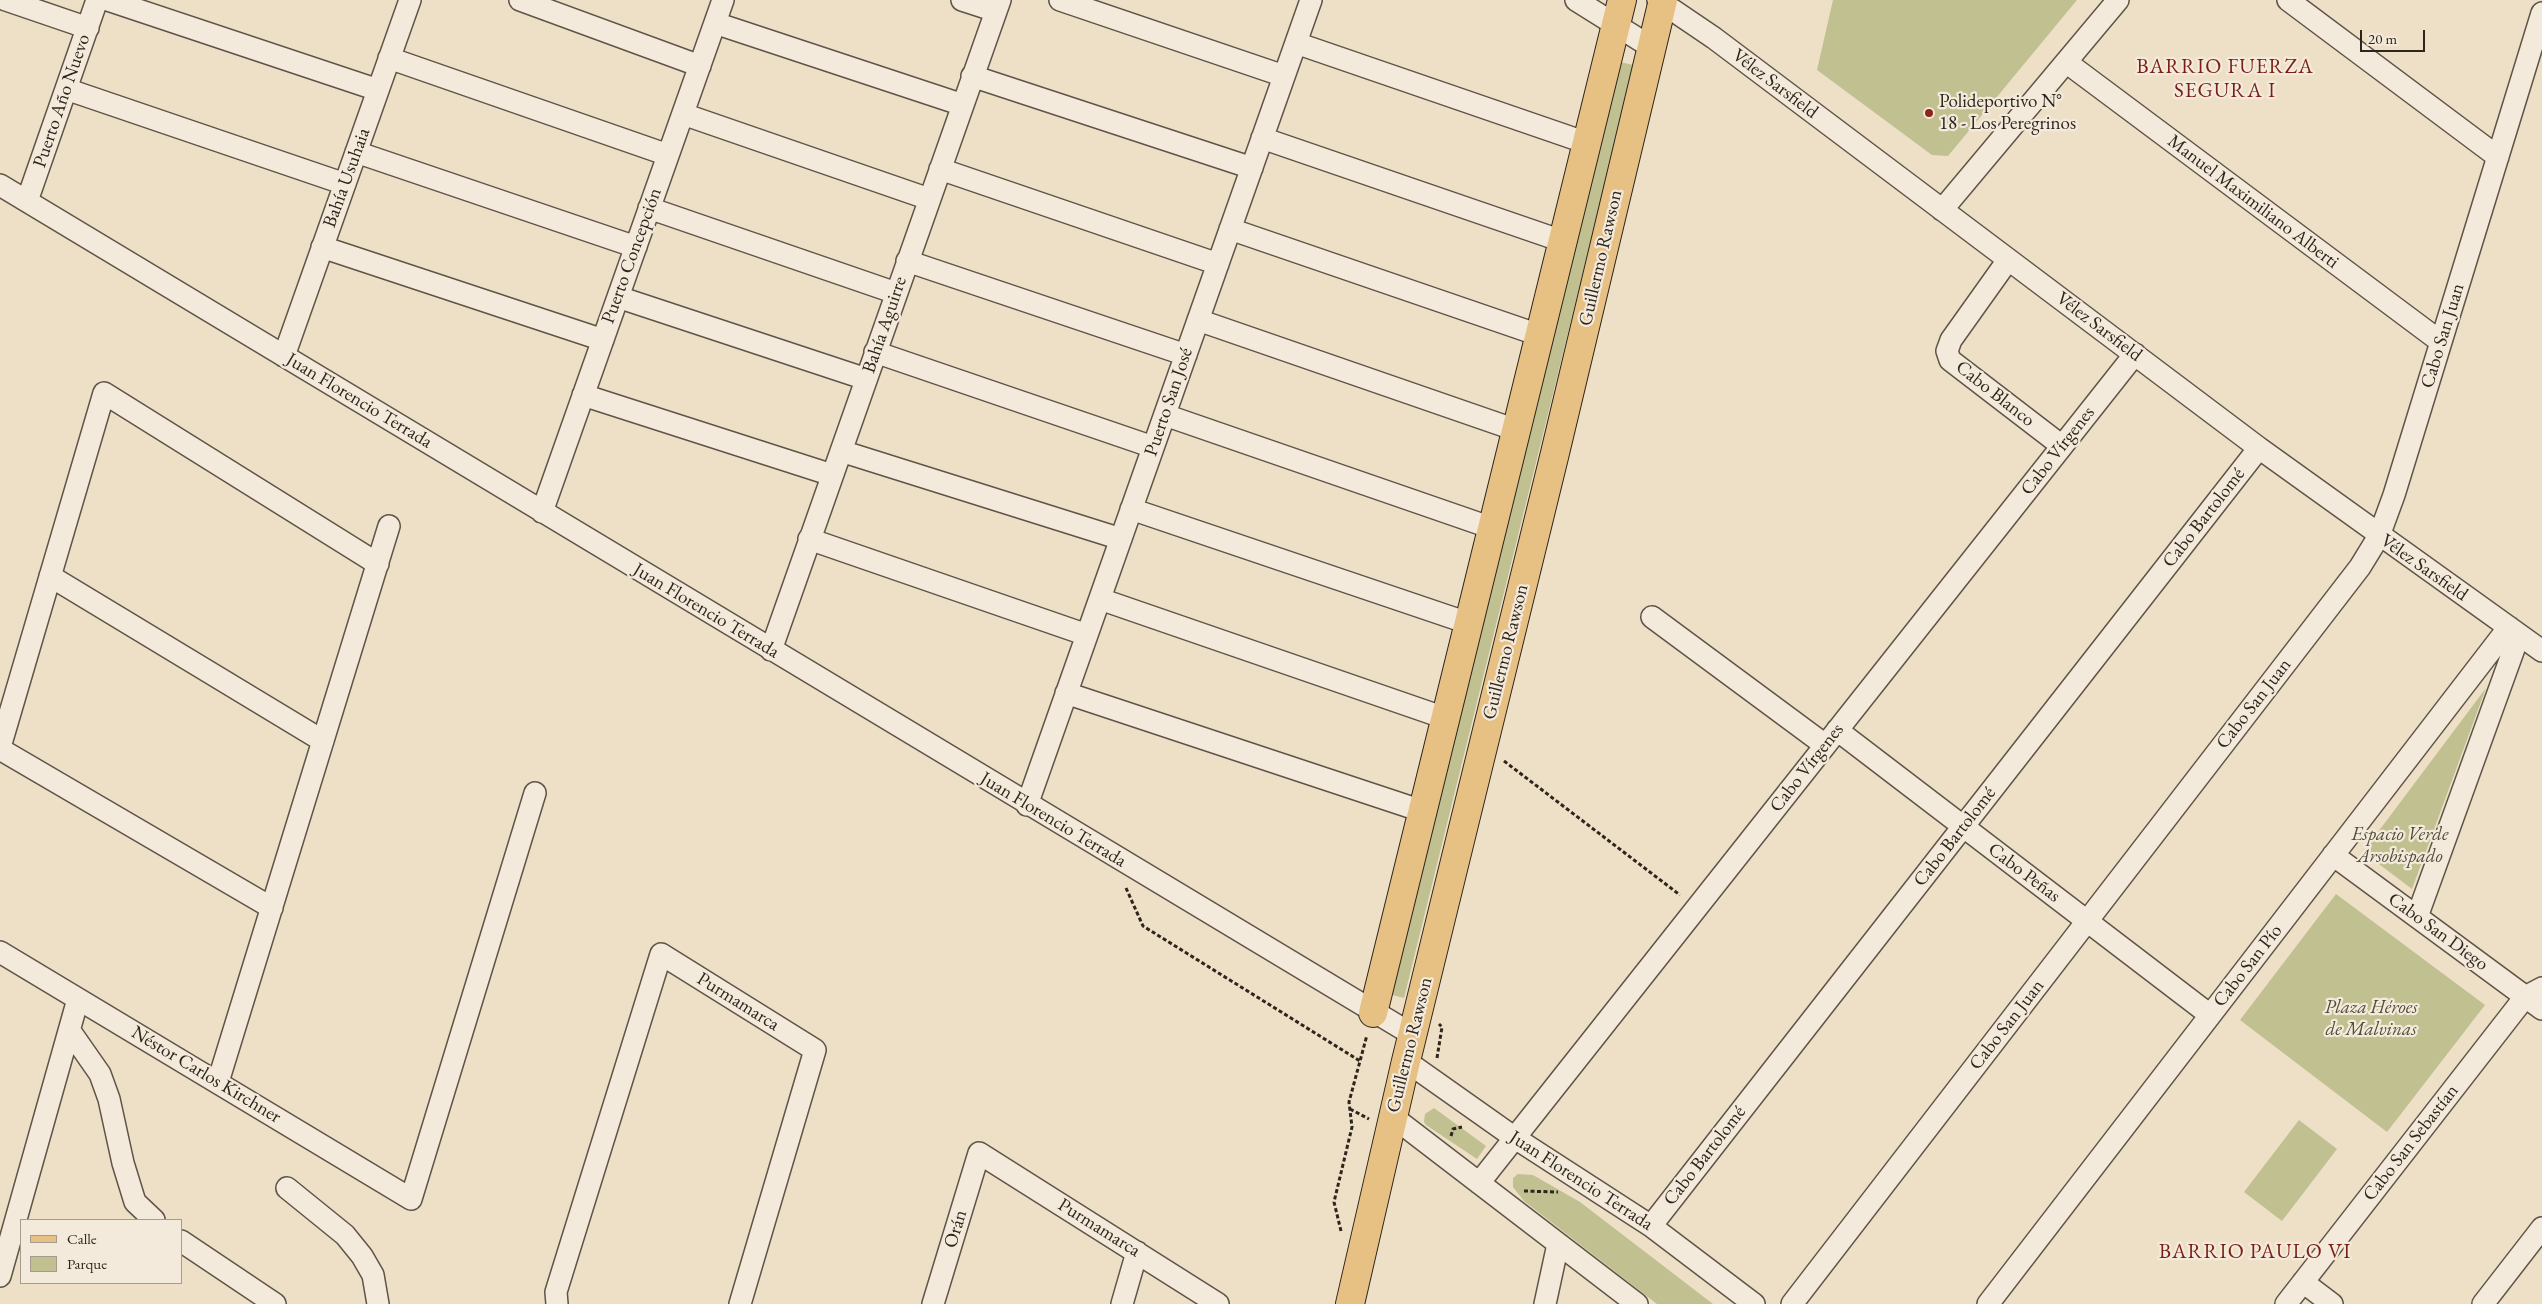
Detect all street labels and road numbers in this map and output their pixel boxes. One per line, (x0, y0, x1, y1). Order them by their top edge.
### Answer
street label: Puerto Año Nuevo (29, 31, 95, 171)
street label: Vélez Sarsfield (1728, 44, 1822, 124)
street label: Bahía Usuhaia (318, 125, 376, 231)
street label: Manuel Maximiliano Alberti (2163, 130, 2343, 274)
street label: Puerto Concepción (597, 185, 667, 327)
street label: Guillermo Rawson (1574, 188, 1628, 328)
street label: Bahía Aguirre (858, 274, 912, 376)
street label: Cabo San Juan (2416, 281, 2470, 391)
street label: Vélez Sarsfield (2052, 287, 2146, 367)
street label: Puerto San José (1140, 345, 1198, 459)
street label: Juan Florencio Terrada (282, 348, 436, 454)
street label: Cabo Blanco (1951, 356, 2039, 432)
street label: Cabo Vírgenes (2016, 402, 2100, 500)
street label: Cabo Bartolomé (2158, 464, 2250, 572)
street label: Vélez Sarsfield (2376, 530, 2472, 606)
street label: Juan Florencio Terrada (629, 558, 783, 664)
street label: Guillermo Rawson (1478, 582, 1534, 722)
street label: Cabo San Juan (2212, 654, 2296, 754)
street label: Cabo Vírgenes (1765, 719, 1849, 817)
street label: Juan Florencio Terrada (976, 767, 1130, 873)
street label: Cabo Bartolomé (1909, 783, 2001, 891)
street label: Cabo Peñas (1983, 838, 2065, 908)
street label: Cabo San Diego (2383, 888, 2493, 976)
street label: Cabo San Pío (2209, 920, 2287, 1012)
street label: Purmamarca (693, 968, 783, 1036)
street label: Guillermo Rawson (1382, 975, 1438, 1115)
street label: Cabo San Juan (1965, 975, 2049, 1075)
street label: Néstor Carlos Kirchner (127, 1021, 285, 1129)
street label: Cabo San Sebastían (2358, 1080, 2464, 1206)
street label: Cabo Bartolomé (1659, 1102, 1751, 1210)
street label: Juan Florencio Terrada (1505, 1126, 1657, 1236)
street label: Purmamarca (1054, 1194, 1144, 1262)
street label: Orán (939, 1207, 973, 1251)

